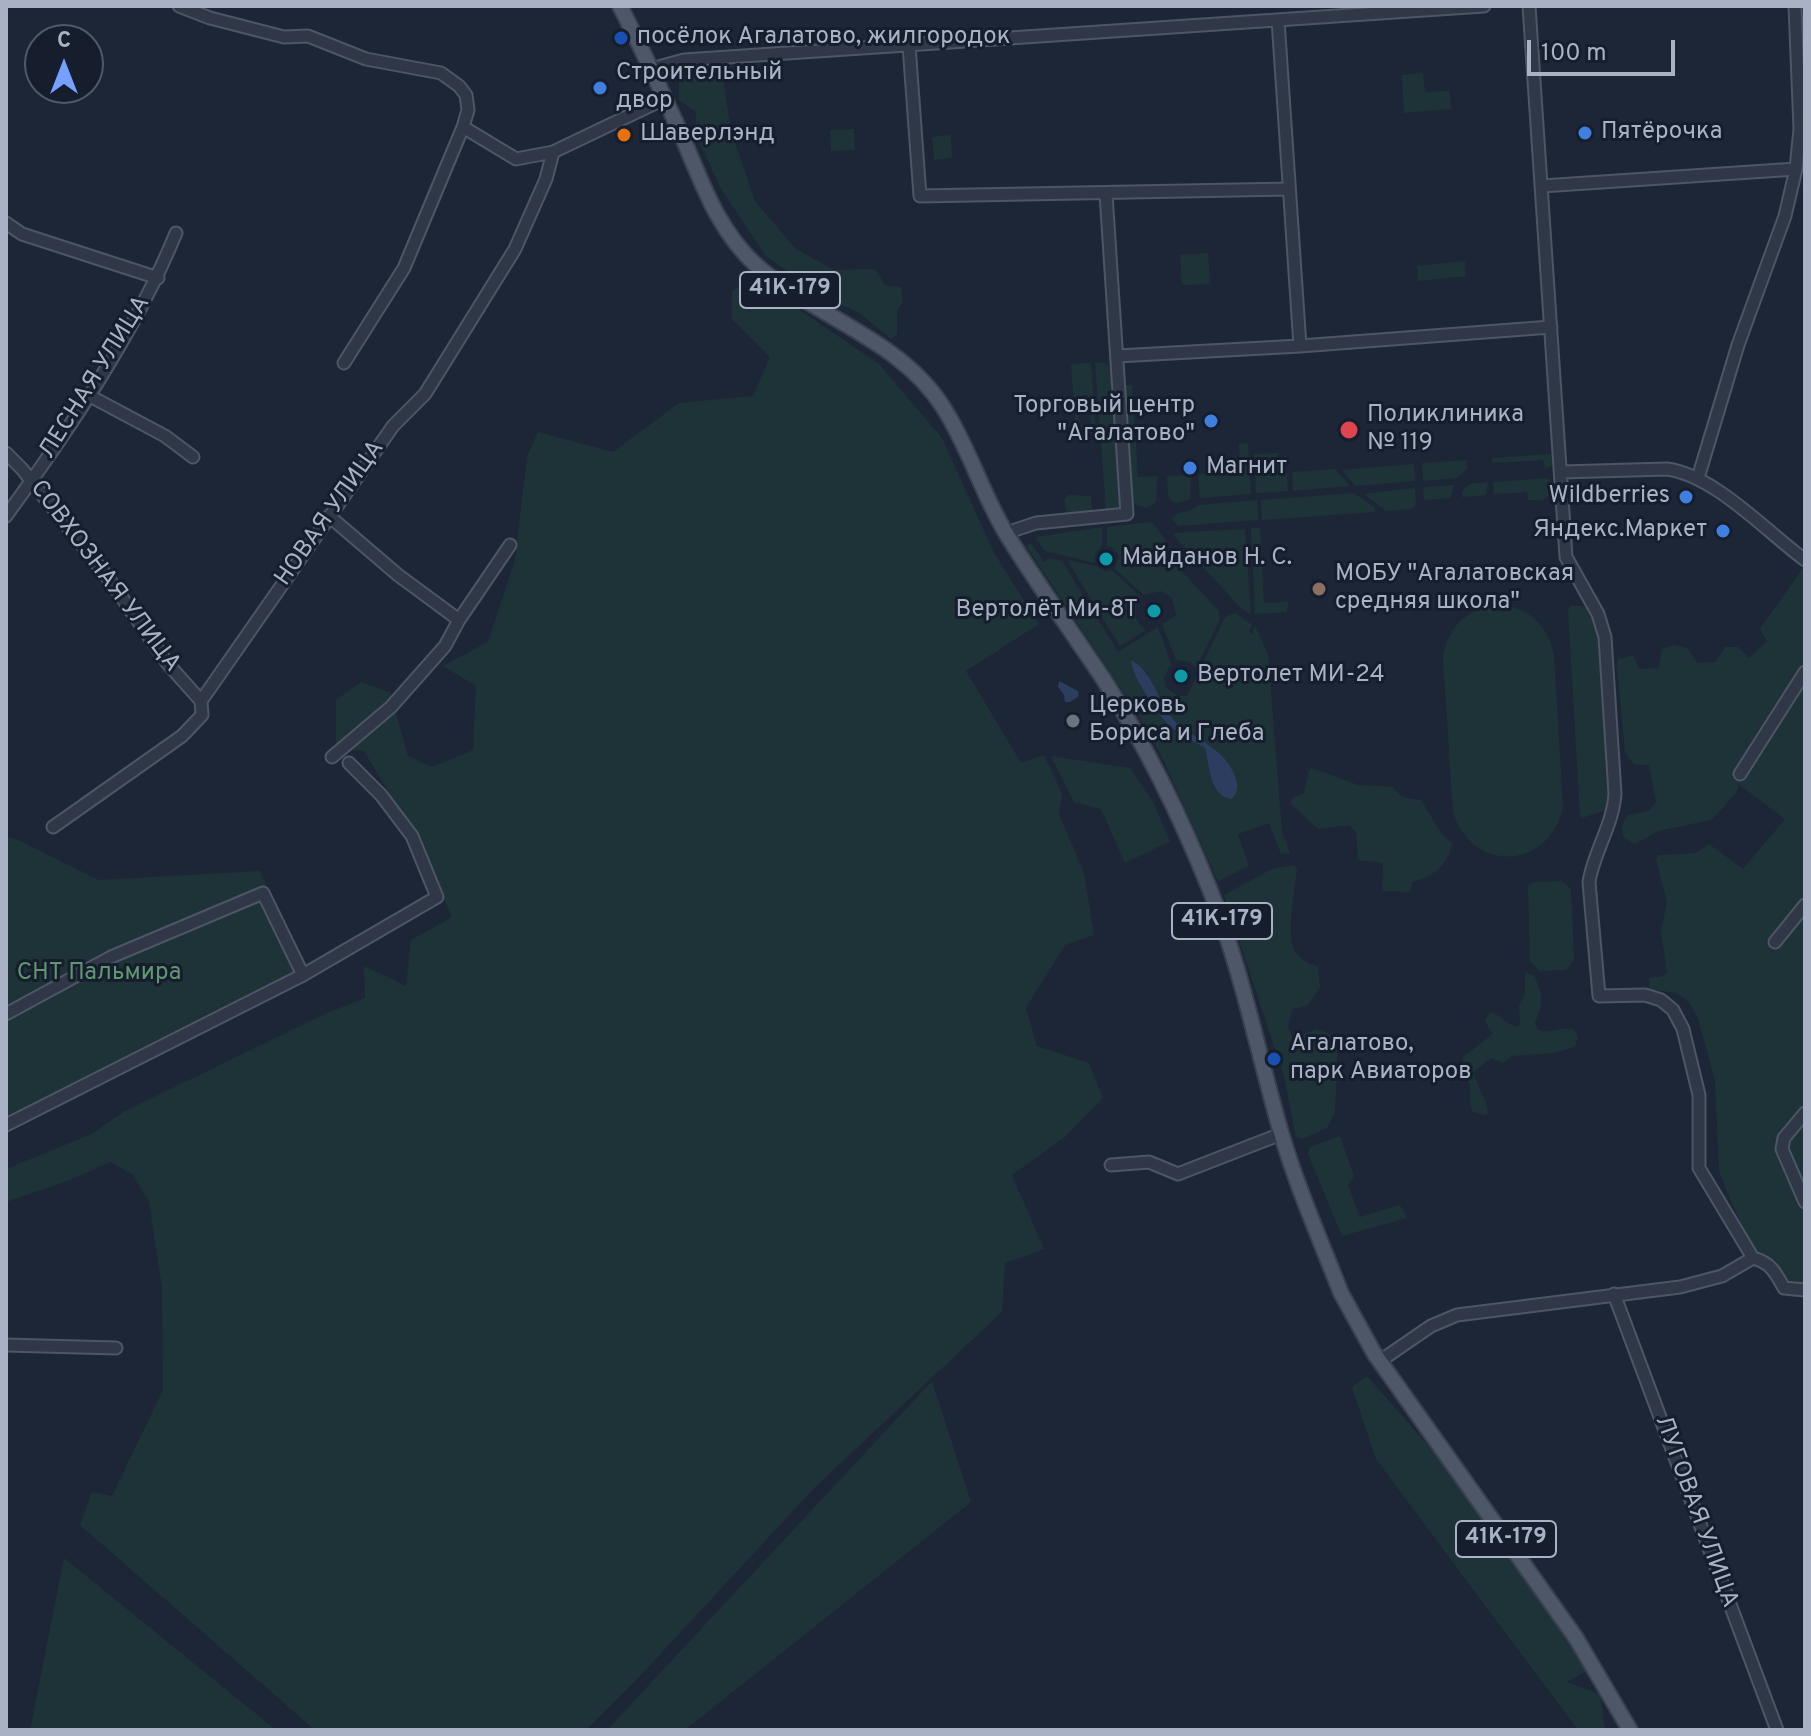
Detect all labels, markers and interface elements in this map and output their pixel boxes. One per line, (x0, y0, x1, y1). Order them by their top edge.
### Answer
north arrow (24, 24, 104, 104)
place label: посёлок Агалатово, жилгородок (637, 24, 1011, 52)
scale bar (1531, 24, 1679, 74)
text: С (57, 28, 71, 55)
marker: посёлок Агалатово, жилгородок (612, 29, 630, 47)
text: 100 m (1541, 39, 1607, 69)
place label: Строительный двор (616, 60, 782, 116)
marker: Строительный двор (591, 79, 609, 97)
place label: Пятёрочка (1601, 119, 1722, 147)
place label: Шаверлэнд (640, 121, 775, 149)
marker: Пятёрочка (1576, 124, 1594, 142)
marker: Шаверлэнд (615, 126, 633, 144)
road number: 41К-179 (740, 272, 840, 308)
street label: ЛЕСНАЯ УЛИЦА (34, 291, 158, 465)
place label: Торговый центр "Агалатово" (1013, 393, 1195, 449)
place label: Поликлиника № 119 (1367, 402, 1524, 458)
marker: Торговый центр "Агалатово" (1202, 412, 1220, 430)
marker: Поликлиника № 119 (1338, 419, 1360, 441)
street label: НОВАЯ УЛИЦА (270, 436, 392, 592)
place label: Магнит (1206, 454, 1287, 482)
marker: Магнит (1181, 459, 1199, 477)
street label: СОВХОЗНАЯ УЛИЦА (22, 475, 186, 679)
place label: Wildberries (1548, 483, 1670, 511)
marker: Wildberries (1677, 488, 1695, 506)
place label: Яндекс.Маркет (1533, 517, 1707, 545)
marker: Яндекс.Маркет (1714, 522, 1732, 540)
place label: Майданов Н. С. (1122, 545, 1292, 573)
marker: Майданов Н. С. (1097, 550, 1115, 568)
place label: МОБУ "Агалатовская средняя школа" (1335, 561, 1574, 617)
marker: МОБУ "Агалатовская средняя школа" (1310, 580, 1328, 598)
place label: Вертолёт Ми-8Т (956, 597, 1138, 625)
marker: Вертолёт Ми-8Т (1145, 602, 1163, 620)
place label: Вертолет МИ-24 (1197, 662, 1385, 690)
marker: Вертолет МИ-24 (1172, 667, 1190, 685)
place label: Церковь Бориса и Глеба (1089, 693, 1264, 749)
marker: Церковь Бориса и Глеба (1064, 712, 1082, 730)
road number: 41К-179 (1172, 903, 1272, 939)
park label: СНТ Пальмира (17, 960, 181, 988)
place label: Агалатово, парк Авиаторов (1290, 1031, 1472, 1087)
marker: Агалатово, парк Авиаторов (1265, 1050, 1283, 1068)
street label: ЛУГОВАЯ УЛИЦА (1647, 1412, 1743, 1612)
road number: 41К-179 (1456, 1521, 1556, 1557)

